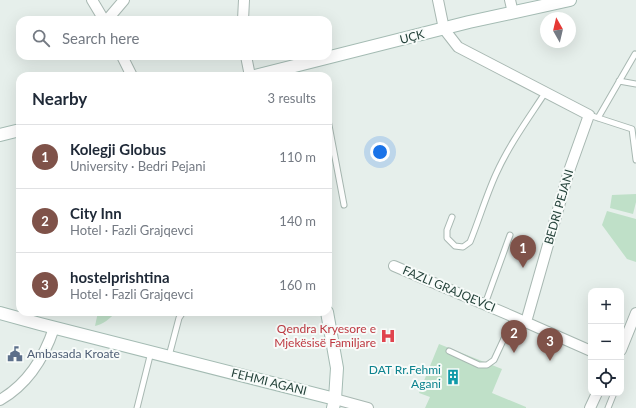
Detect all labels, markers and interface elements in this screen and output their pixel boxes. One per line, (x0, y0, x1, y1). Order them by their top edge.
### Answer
north arrow (540, 12, 576, 48)
search box (16, 16, 332, 60)
street label: UÇK (398, 26, 426, 47)
icon: search (30, 27, 52, 49)
text: Search here (62, 29, 139, 47)
text: Nearby (32, 88, 87, 109)
text: 3 results (268, 90, 316, 106)
text: Kolegji Globus (70, 140, 166, 158)
your location (370, 142, 390, 162)
text: 1 (41, 149, 49, 165)
text: 110 m (279, 149, 316, 165)
text: University · Bedri Pejani (70, 158, 206, 174)
street label: BEDRI PEJANI (541, 168, 576, 246)
text: City Inn (70, 204, 122, 222)
text: 2 (41, 213, 49, 229)
text: 140 m (279, 213, 316, 229)
text: Hotel · Fazli Grajqevci (70, 222, 193, 238)
pin: 1 (510, 235, 536, 268)
street label: FAZLI GRAJQEVCI (401, 262, 498, 315)
text: hostelprishtina (70, 268, 170, 286)
text: 3 (41, 277, 49, 293)
text: 160 m (279, 277, 316, 293)
text: Hotel · Fazli Grajqevci (70, 286, 193, 302)
map controls (588, 288, 624, 396)
button: + (588, 288, 624, 324)
pin: 2 (501, 320, 527, 353)
place label: Qendra Kryesore e Mjekësisë Familjare (274, 321, 376, 350)
button: − (588, 324, 624, 360)
hospital icon: Qendra Kryesore e Mjekësisë Familjare (379, 327, 397, 345)
pin: 3 (537, 328, 563, 361)
public building icon: Ambasada Kroate (6, 345, 24, 363)
place label: Ambasada Kroate (27, 346, 120, 361)
button: locate (588, 360, 624, 396)
place label: DAT Rr.Fehmi Agani (369, 362, 441, 391)
street label: FEHMI AGANI (230, 365, 308, 398)
building icon: DAT Rr.Fehmi Agani (444, 368, 462, 386)

